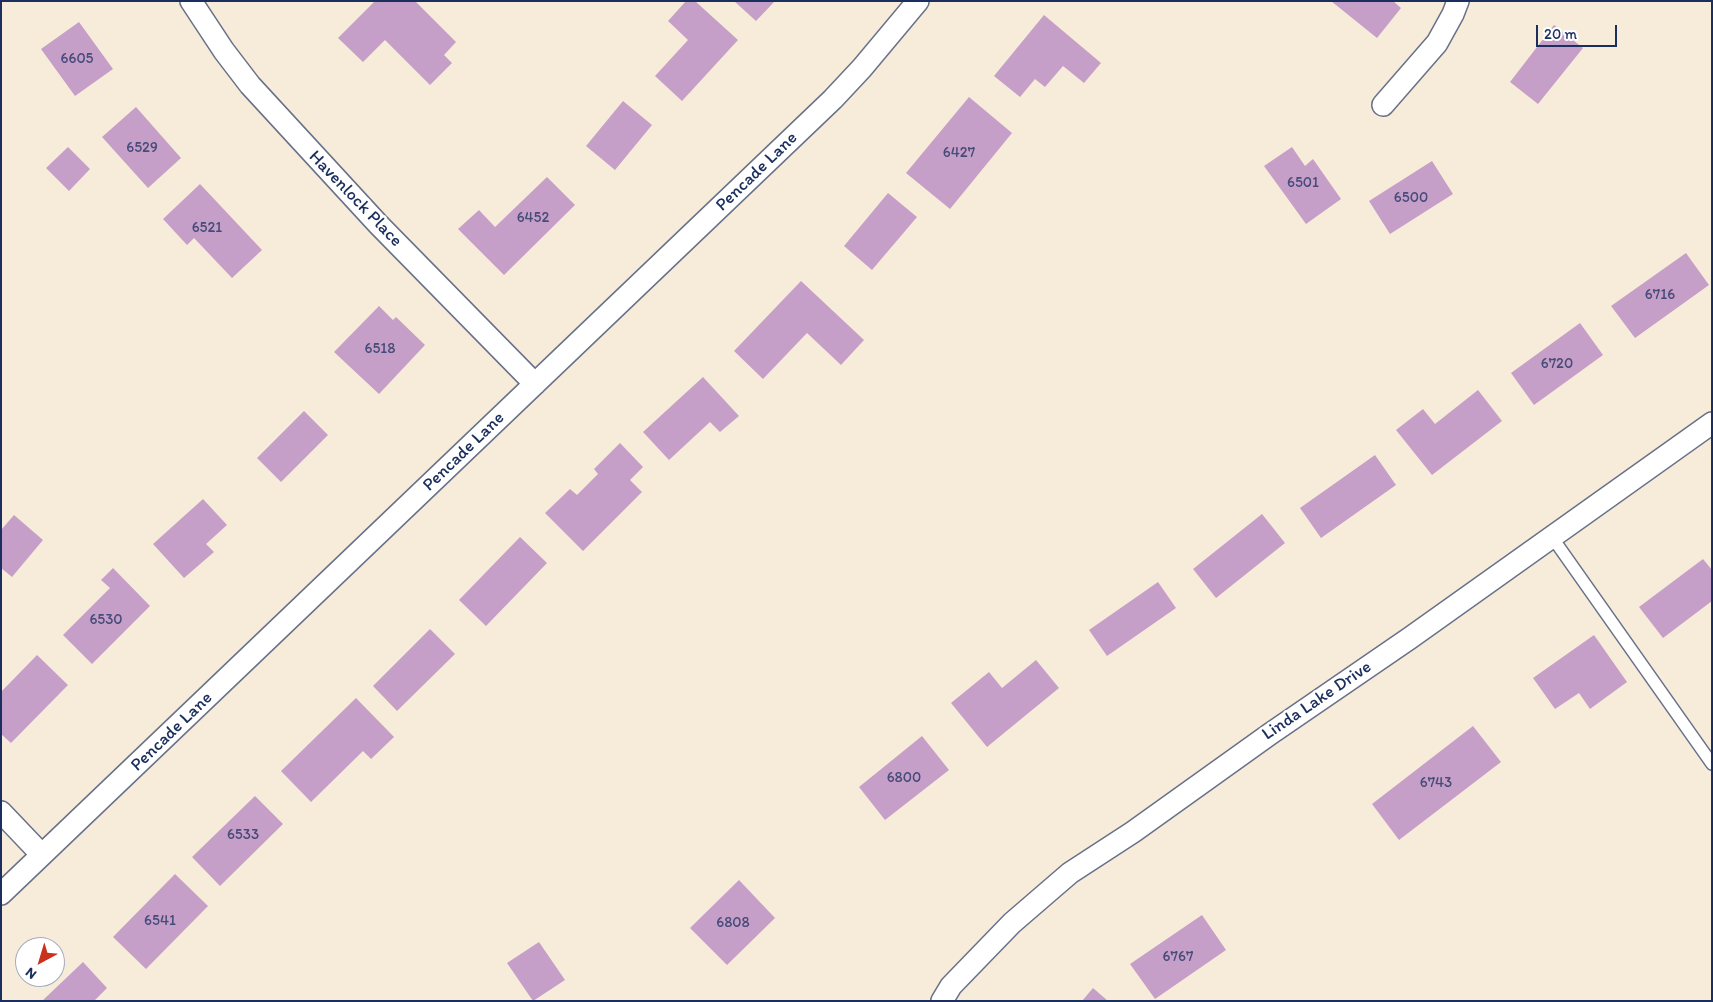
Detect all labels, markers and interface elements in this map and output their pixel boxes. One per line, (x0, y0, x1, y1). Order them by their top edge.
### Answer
scale bar (1538, 15, 1619, 47)
text: 20 m (1544, 25, 1577, 43)
house number: 6605 (61, 50, 93, 68)
street label: Pencade Lane (712, 128, 802, 216)
house number: 6529 (126, 139, 158, 157)
house number: 6427 (943, 144, 975, 162)
street label: Havenlock Place (304, 146, 406, 252)
house number: 6501 (1287, 174, 1319, 192)
house number: 6500 (1394, 189, 1428, 207)
house number: 6452 (517, 209, 549, 227)
house number: 6521 (192, 219, 222, 237)
house number: 6716 (1645, 286, 1675, 304)
house number: 6518 (365, 340, 395, 358)
house number: 6720 (1541, 355, 1573, 373)
street label: Pencade Lane (419, 408, 509, 496)
house number: 6530 (89, 611, 123, 629)
street label: Linda Lake Drive (1258, 656, 1376, 746)
street label: Pencade Lane (127, 688, 217, 776)
house number: 6800 (887, 769, 921, 787)
house number: 6743 (1420, 774, 1452, 792)
house number: 6533 (227, 826, 259, 844)
house number: 6541 (144, 912, 176, 930)
house number: 6808 (716, 914, 750, 932)
north arrow (15, 937, 65, 987)
house number: 6767 (1163, 948, 1193, 966)
text: N (22, 964, 40, 983)

